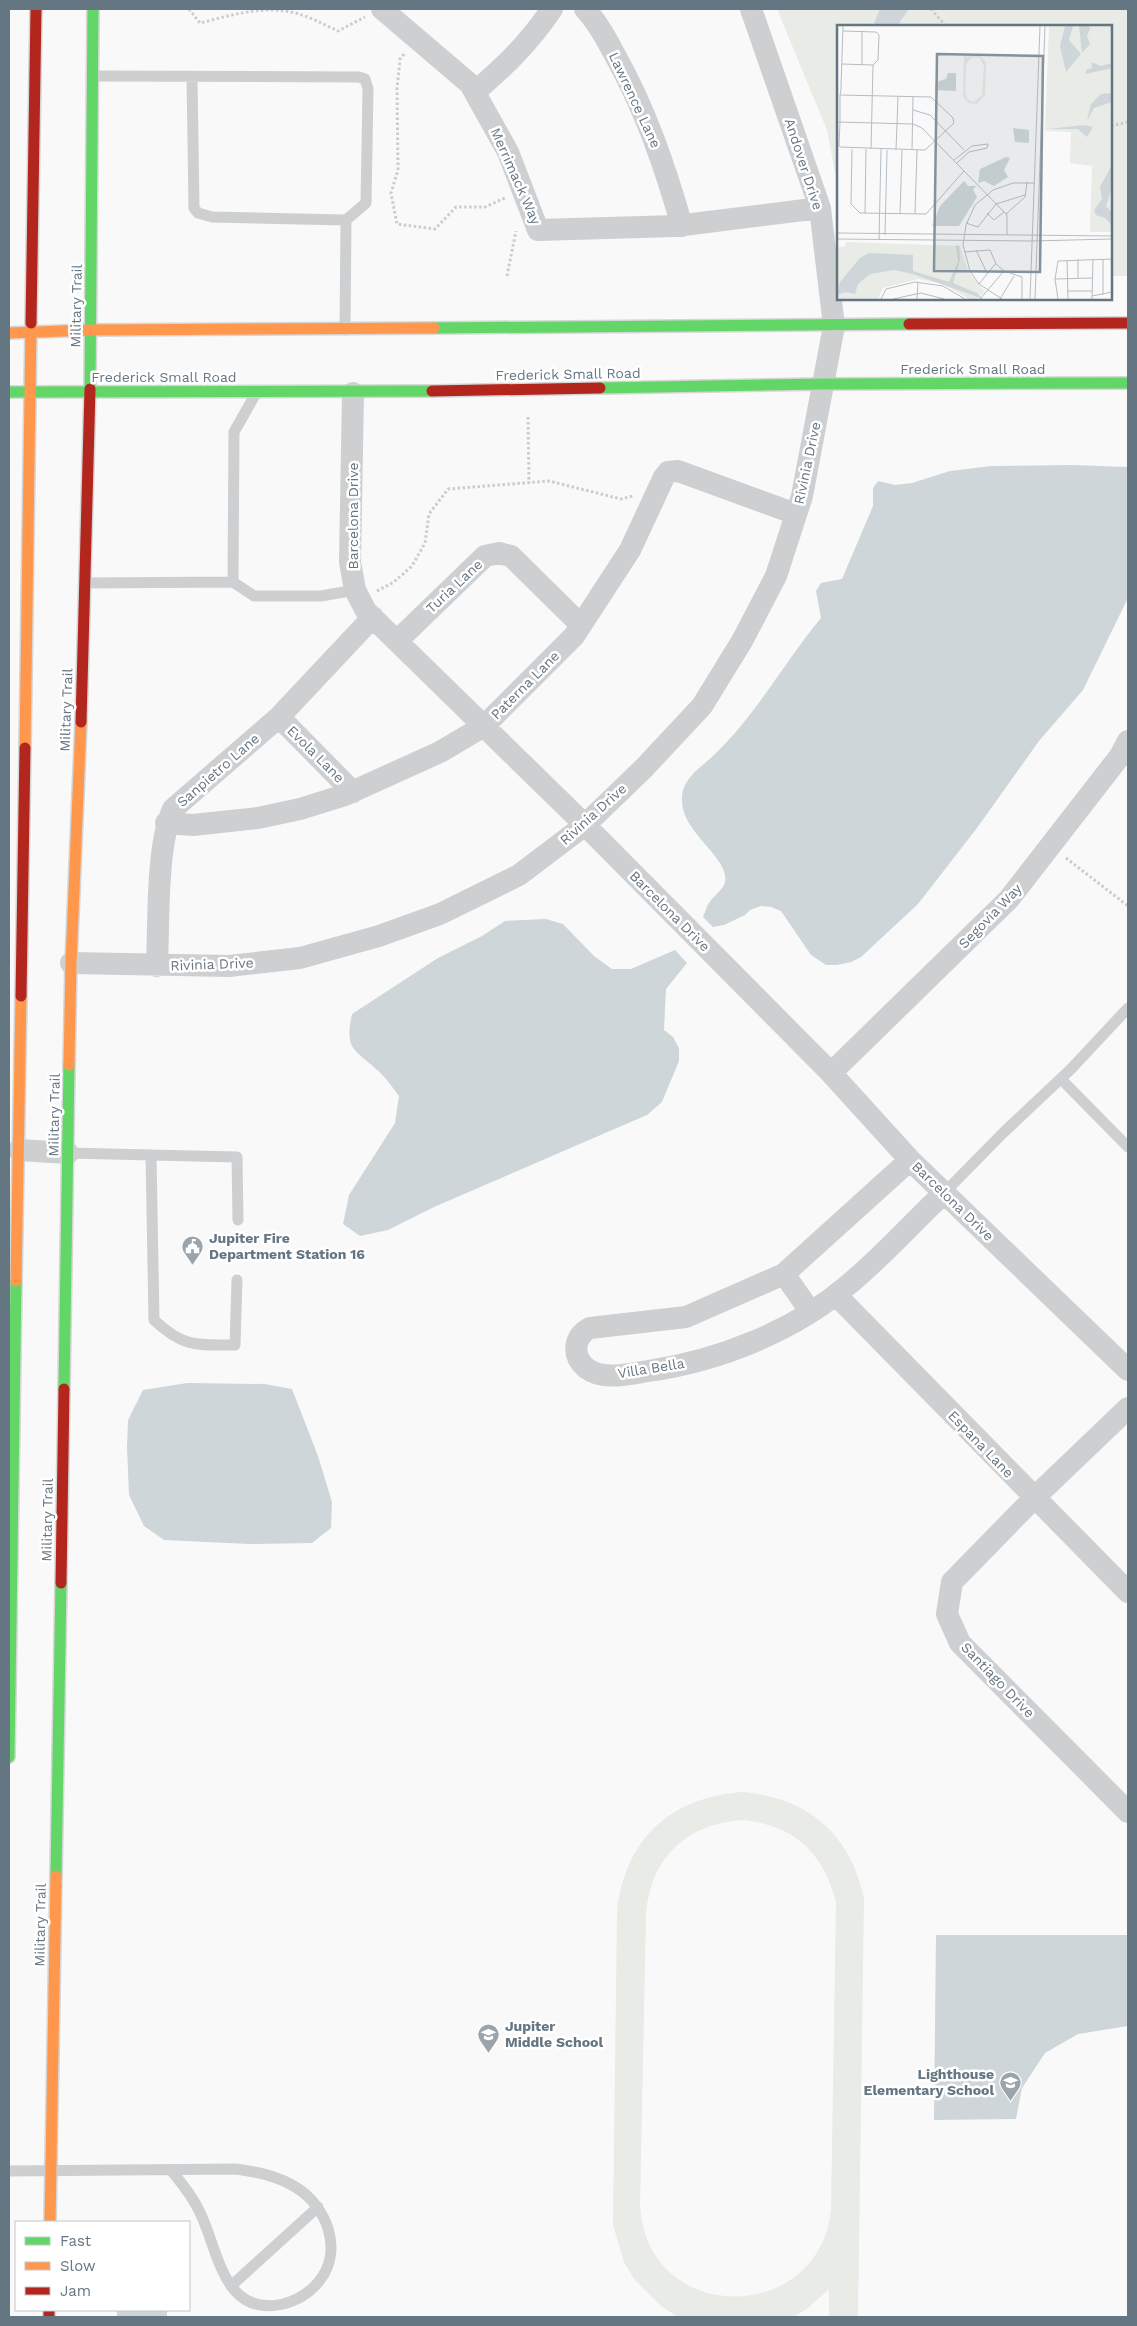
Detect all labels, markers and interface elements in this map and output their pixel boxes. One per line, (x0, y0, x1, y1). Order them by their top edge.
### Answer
inset map (837, 25, 1112, 300)
street label: Lawrence Lane (606, 50, 664, 150)
street label: Andover Drive (782, 116, 826, 212)
street label: Merrimack Way (488, 125, 545, 227)
street label: Military Trail (67, 263, 85, 348)
street label: Frederick Small Road (900, 361, 1046, 377)
street label: Frederick Small Road (495, 365, 641, 383)
street label: Frederick Small Road (91, 369, 237, 385)
street label: Rivinia Drive (790, 420, 824, 506)
street label: Barcelona Drive (345, 462, 361, 570)
street label: Turia Lane (423, 556, 485, 616)
street label: Paterna Lane (488, 648, 562, 722)
street label: Military Trail (57, 667, 75, 752)
street label: Evola Lane (284, 722, 348, 786)
street label: Sanpietro Lane (174, 730, 262, 810)
street label: Rivinia Drive (557, 780, 629, 848)
street label: Barcelona Drive (627, 868, 713, 954)
street label: Segovia Way (955, 880, 1025, 952)
street label: Rivinia Drive (170, 955, 254, 973)
street label: Military Trail (45, 1072, 63, 1157)
street label: Barcelona Drive (909, 1158, 997, 1244)
place label: Jupiter Fire Department Station 16 (209, 1230, 365, 1262)
public building icon: Jupiter Fire Department Station 16 (181, 1234, 205, 1265)
street label: Villa Bella (616, 1355, 686, 1381)
street label: Espana Lane (945, 1407, 1017, 1481)
street label: Military Trail (38, 1477, 56, 1562)
street label: Santiago Drive (958, 1639, 1038, 1721)
street label: Military Trail (31, 1882, 49, 1967)
place label: Jupiter Middle School (505, 2018, 603, 2050)
school or university icon: Jupiter Middle School (477, 2022, 501, 2053)
place label: Lighthouse Elementary School (864, 2066, 994, 2098)
school or university icon: Lighthouse Elementary School (998, 2070, 1022, 2101)
legend (15, 2221, 190, 2311)
text: Fast (60, 2232, 92, 2250)
text: Slow (60, 2257, 96, 2275)
text: Jam (60, 2282, 91, 2300)

